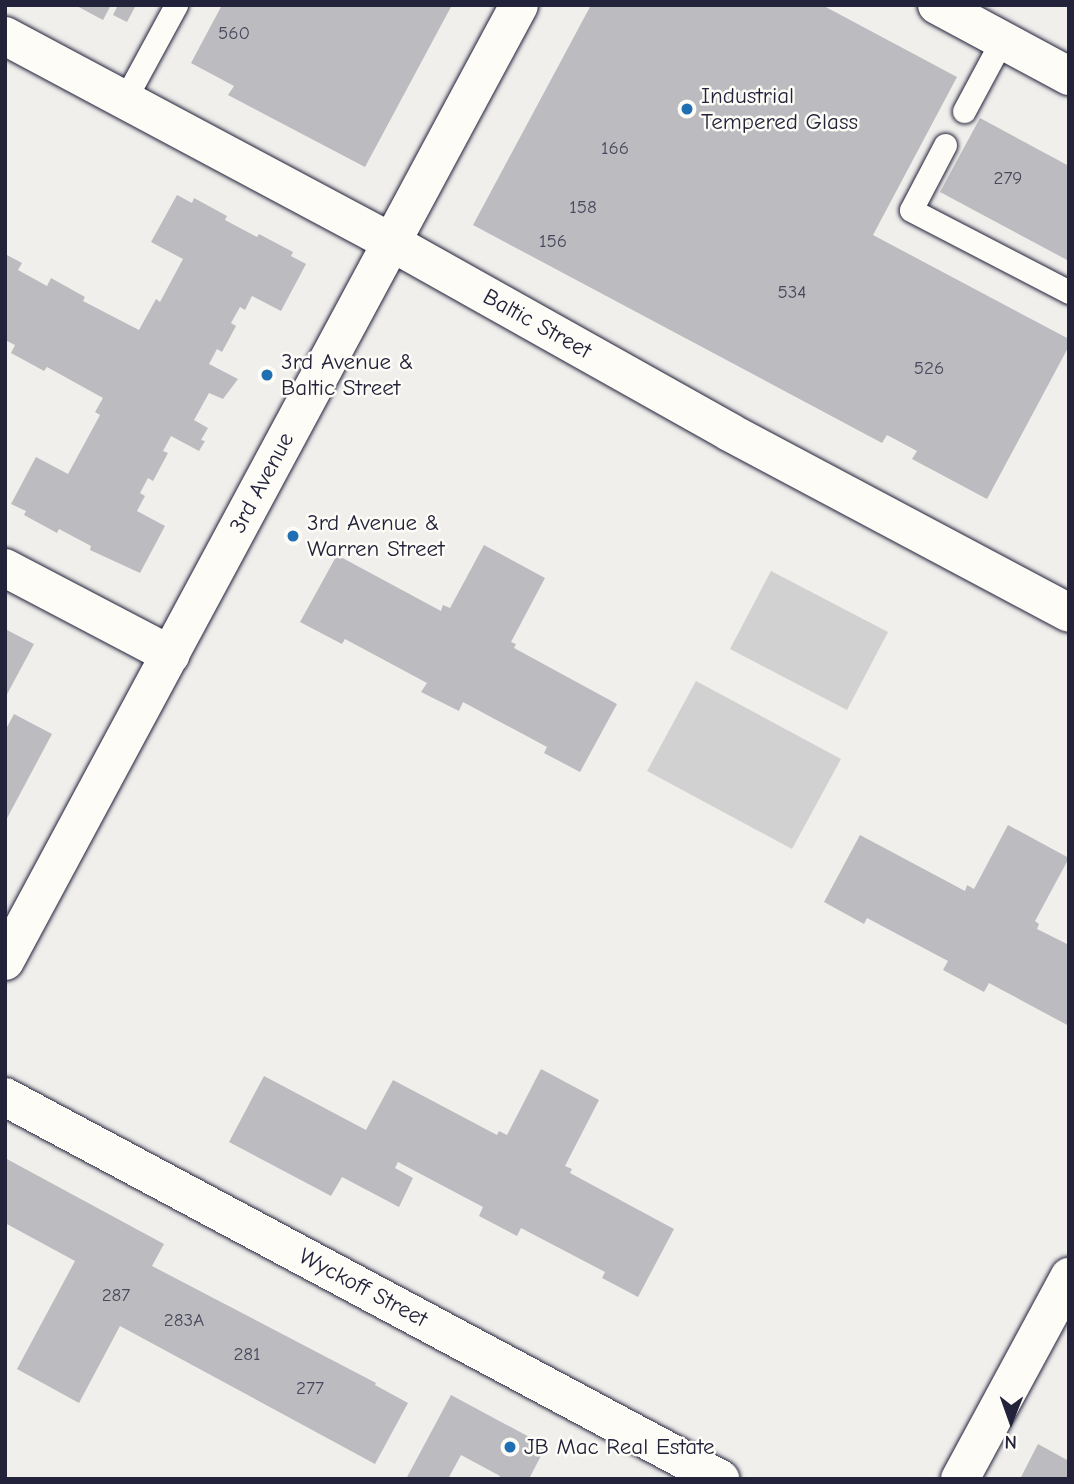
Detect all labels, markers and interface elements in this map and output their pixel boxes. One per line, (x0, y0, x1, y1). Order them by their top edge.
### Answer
house number: 560 (218, 23, 250, 45)
place label: Industrial Tempered Glass (701, 82, 858, 136)
marker: Industrial Tempered Glass (679, 101, 695, 117)
house number: 166 (601, 138, 629, 160)
house number: 279 (994, 168, 1022, 190)
house number: 158 (569, 197, 597, 219)
house number: 156 (539, 231, 567, 253)
house number: 534 (777, 282, 807, 304)
street label: Baltic Street (478, 283, 596, 365)
place label: 3rd Avenue & Baltic Street (281, 348, 413, 402)
house number: 526 (914, 358, 944, 380)
marker: 3rd Avenue & Baltic Street (259, 367, 275, 383)
street label: 3rd Avenue (224, 428, 300, 538)
place label: 3rd Avenue & Warren Street (307, 509, 445, 563)
marker: 3rd Avenue & Warren Street (285, 528, 301, 544)
street label: Wyckoff Street (294, 1243, 432, 1333)
house number: 287 (102, 1285, 130, 1307)
house number: 283A (164, 1310, 204, 1332)
house number: 281 (233, 1344, 261, 1366)
house number: 277 (296, 1378, 324, 1400)
north arrow (976, 1386, 1046, 1456)
text: N (1004, 1431, 1017, 1453)
place label: JB Mac Real Estate (524, 1433, 715, 1461)
marker: JB Mac Real Estate (502, 1439, 518, 1455)

